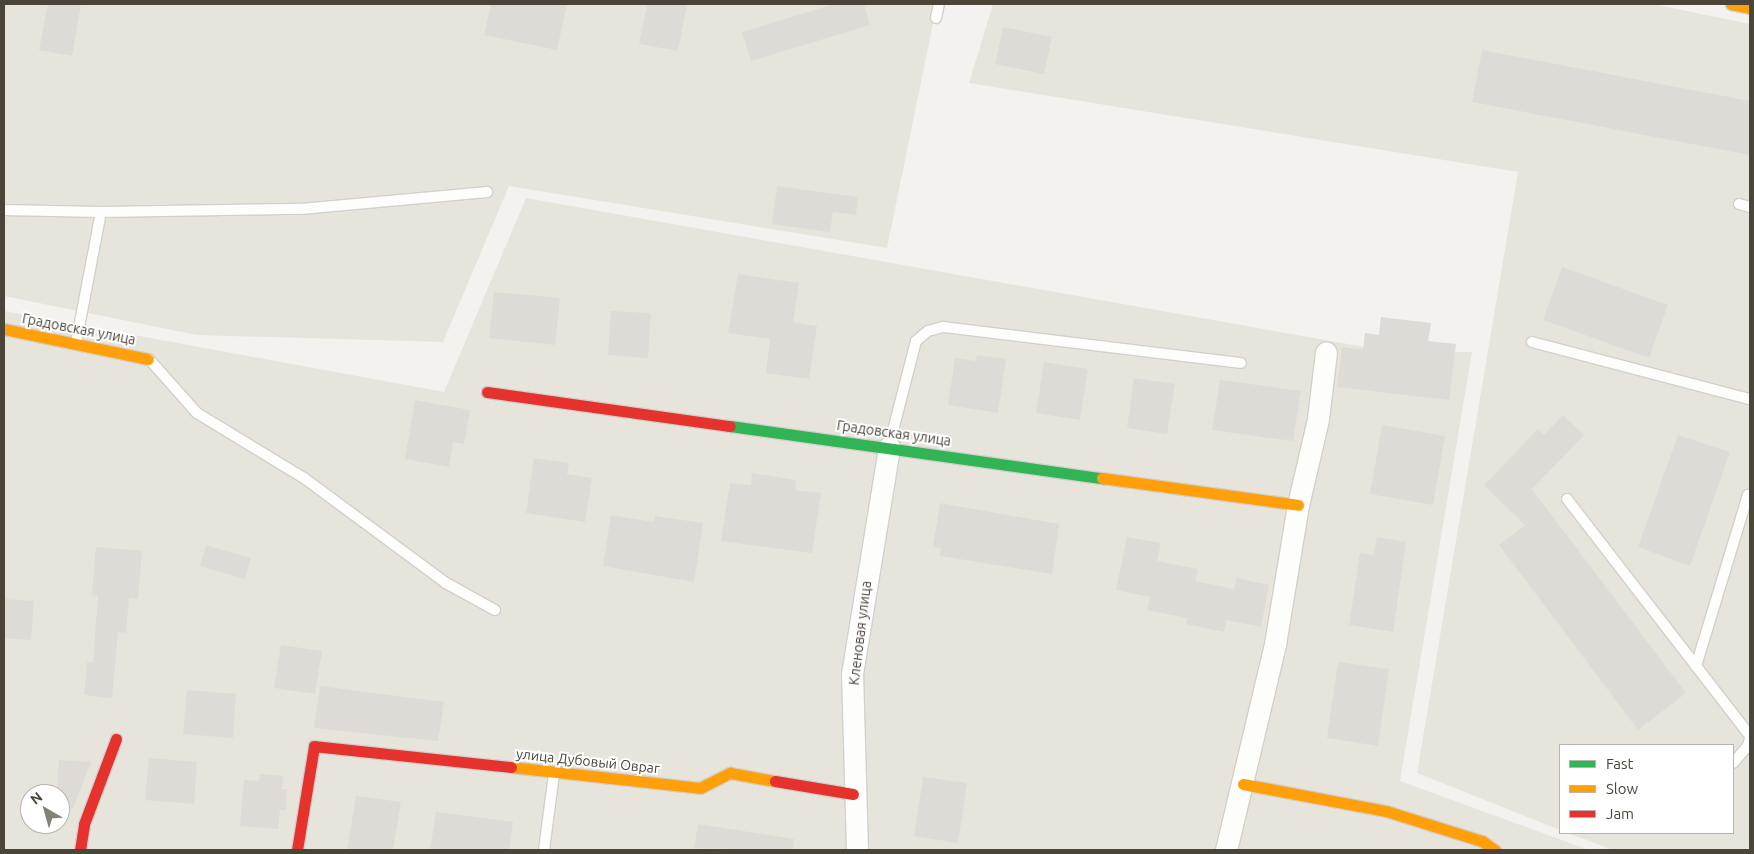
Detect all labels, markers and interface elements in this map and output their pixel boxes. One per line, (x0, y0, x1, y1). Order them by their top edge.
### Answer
street label: Градовская улица (21, 310, 137, 348)
street label: Градовская улица (836, 417, 952, 449)
street label: Кленовая улица (845, 580, 875, 686)
legend (1559, 744, 1734, 834)
street label: улица Дубовый Овраг (515, 745, 661, 777)
text: Fast (1606, 755, 1633, 772)
text: Slow (1606, 780, 1638, 797)
north arrow (20, 784, 70, 834)
text: N (27, 788, 45, 807)
text: Jam (1606, 805, 1634, 822)

